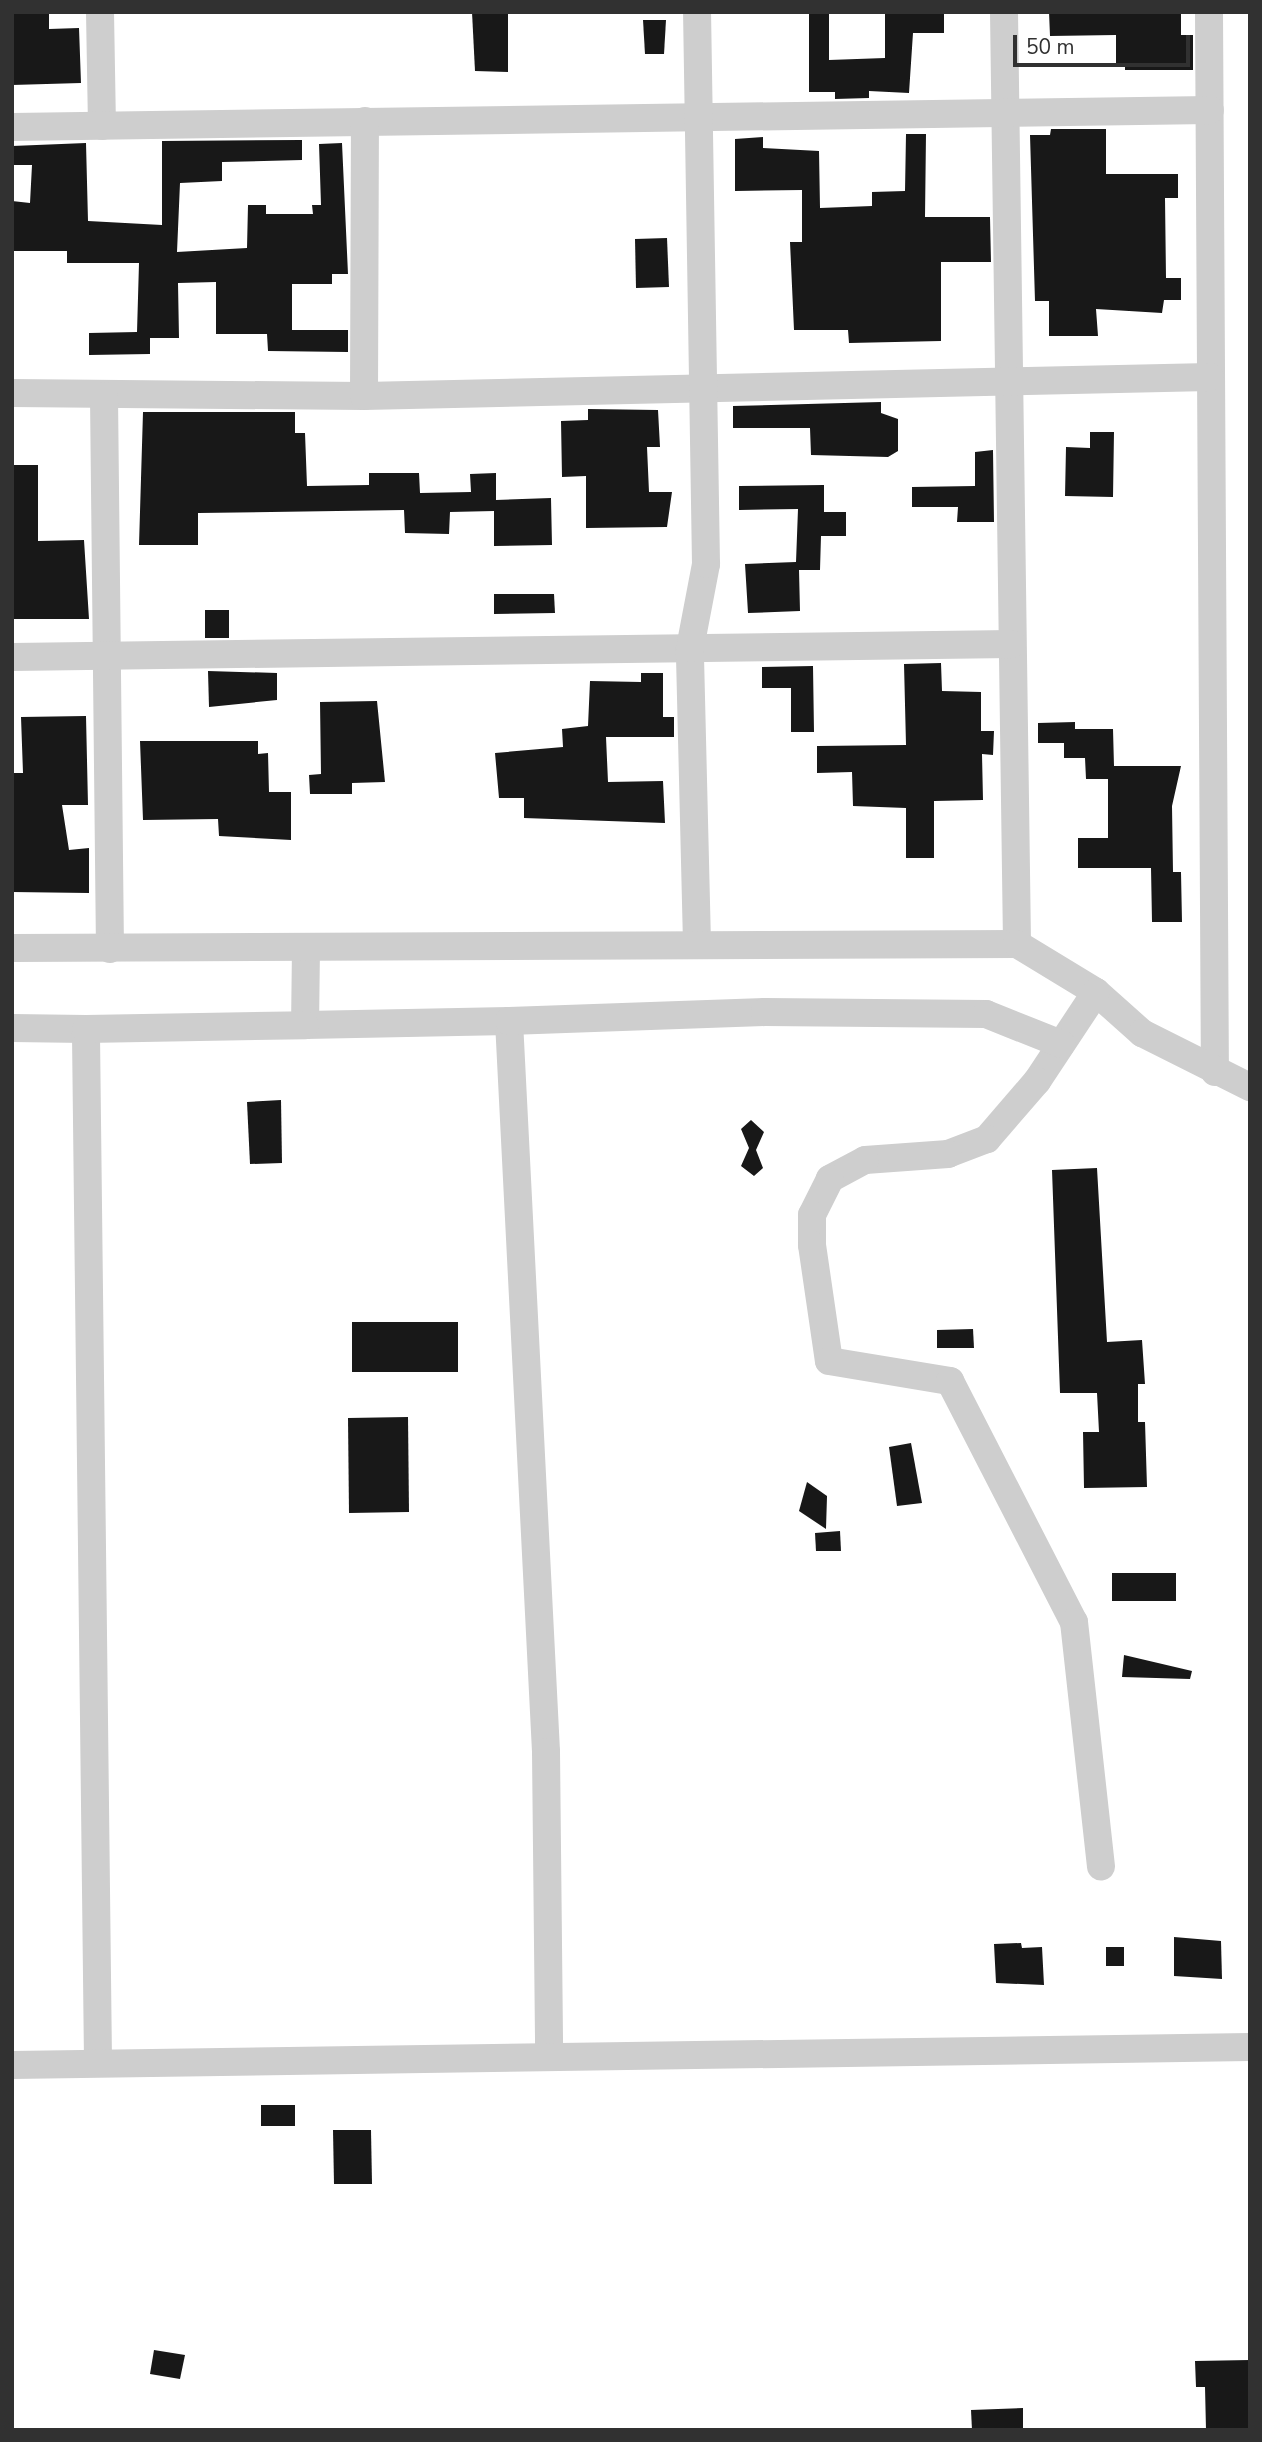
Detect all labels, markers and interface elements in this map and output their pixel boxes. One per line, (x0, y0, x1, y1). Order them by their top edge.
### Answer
scale bar (1017, 21, 1194, 65)
text: 50 m (1026, 33, 1075, 61)

